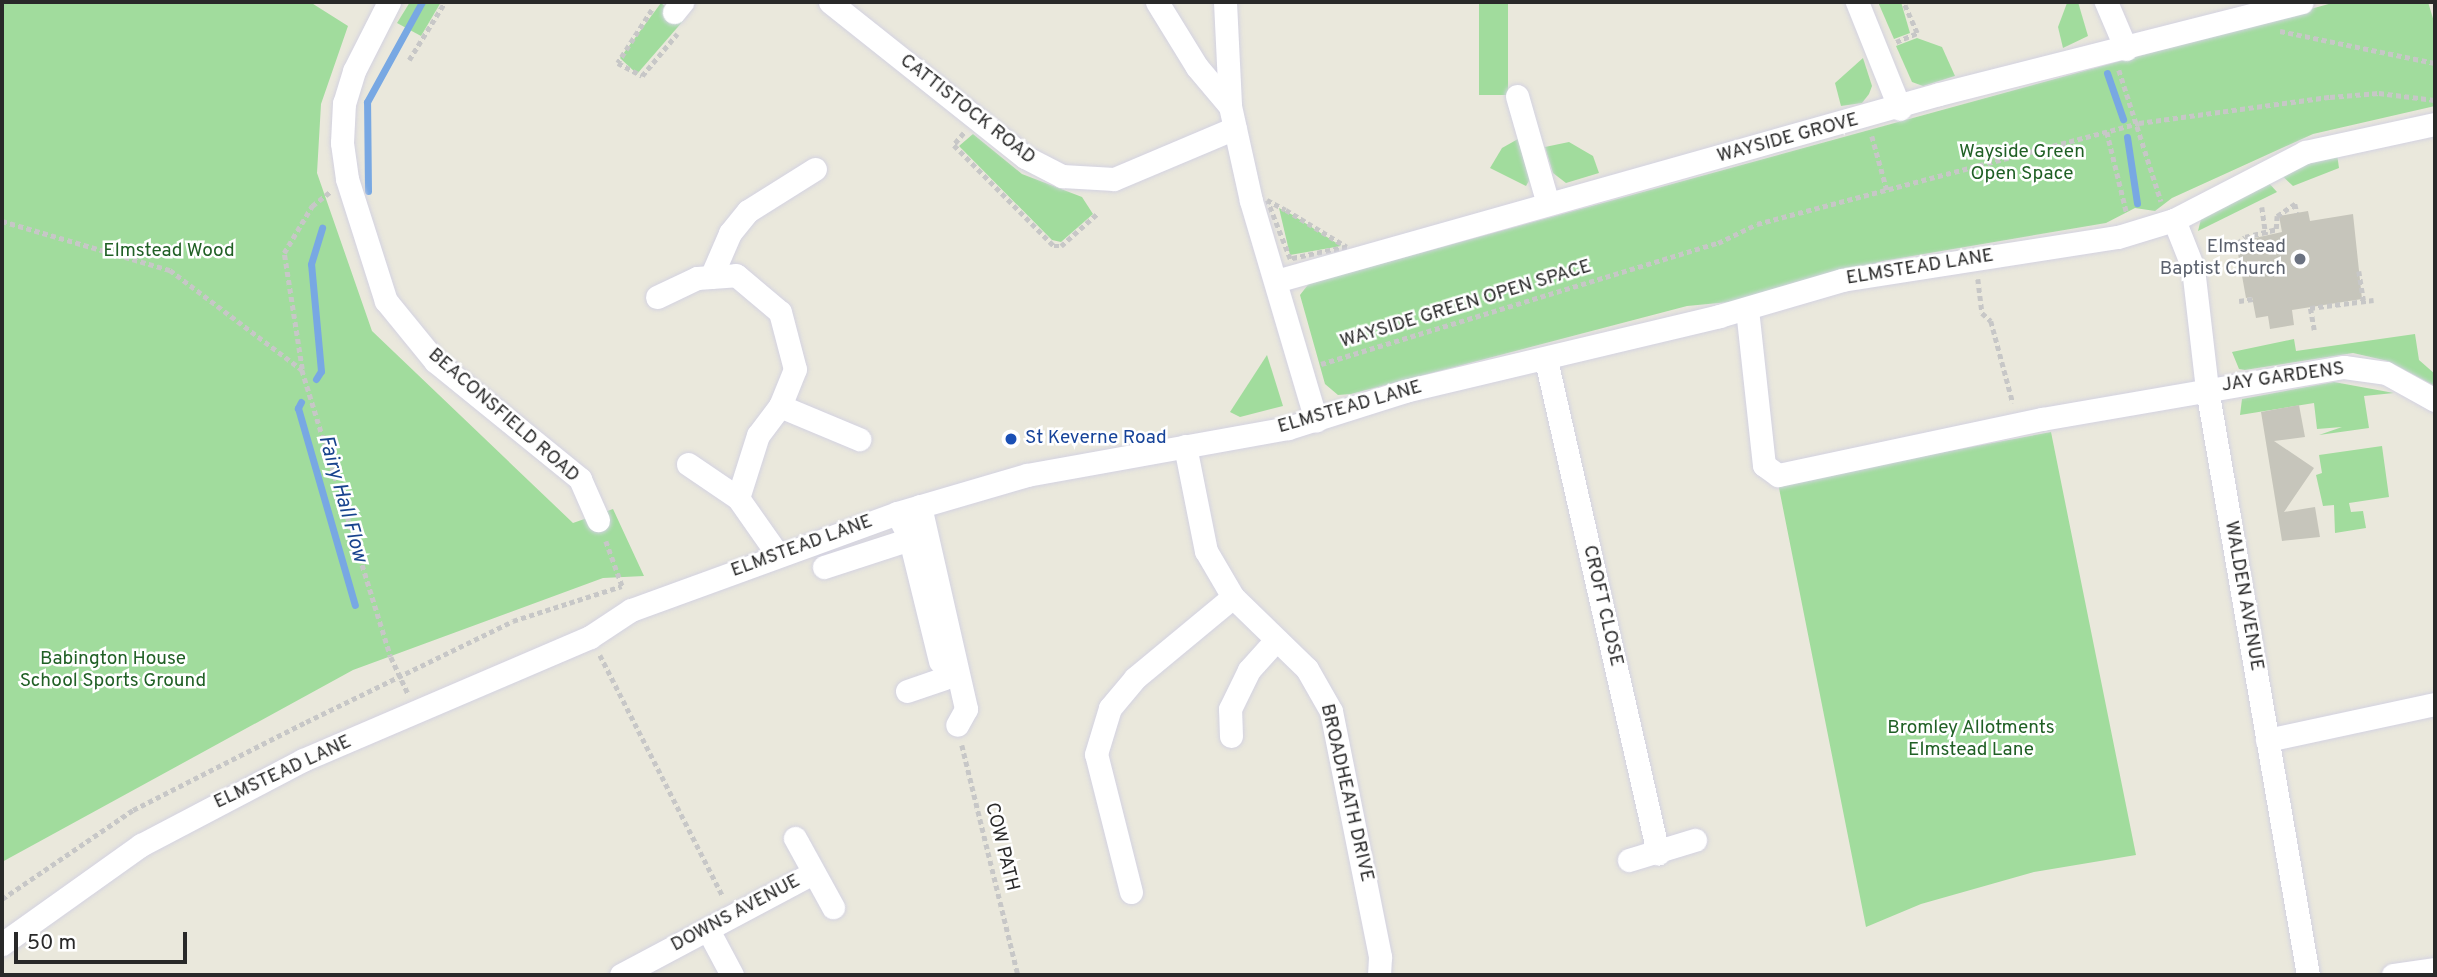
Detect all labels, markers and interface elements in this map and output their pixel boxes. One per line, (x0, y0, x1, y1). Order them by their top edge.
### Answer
street label: CATTISTOCK ROAD (895, 50, 1039, 170)
street label: WAYSIDE GROVE (1715, 109, 1861, 169)
park label: Wayside Green Open Space (1959, 142, 2085, 186)
place label: Elmstead Baptist Church (2160, 237, 2286, 281)
park label: Elmstead Wood (103, 241, 235, 263)
street label: ELMSTEAD LANE (1845, 245, 1995, 291)
marker: Elmstead Baptist Church (2292, 251, 2308, 267)
street label: WAYSIDE GREEN OPEN SPACE (1338, 256, 1594, 354)
street label: BEACONSFIELD ROAD (423, 344, 583, 488)
street label: JAY GARDENS (2220, 358, 2346, 398)
street label: ELMSTEAD LANE (1275, 377, 1425, 439)
place label: St Keverne Road (1025, 428, 1167, 450)
marker: St Keverne Road (1003, 431, 1019, 447)
water label: Fairy Hall Flow (312, 432, 372, 566)
street label: ELMSTEAD LANE (728, 511, 876, 583)
street label: WALDEN AVENUE (2219, 519, 2267, 673)
street label: CROFT CLOSE (1577, 543, 1627, 669)
park label: Babington House School Sports Ground (20, 649, 206, 693)
street label: BROADHEATH DRIVE (1314, 702, 1378, 884)
park label: Bromley Allotments Elmstead Lane (1887, 718, 2055, 762)
street label: ELMSTEAD LANE (211, 731, 355, 815)
street label: COW PATH (979, 800, 1023, 894)
street label: DOWNS AVENUE (667, 870, 805, 958)
scale bar (18, 918, 191, 962)
text: 50 m (27, 930, 76, 957)

